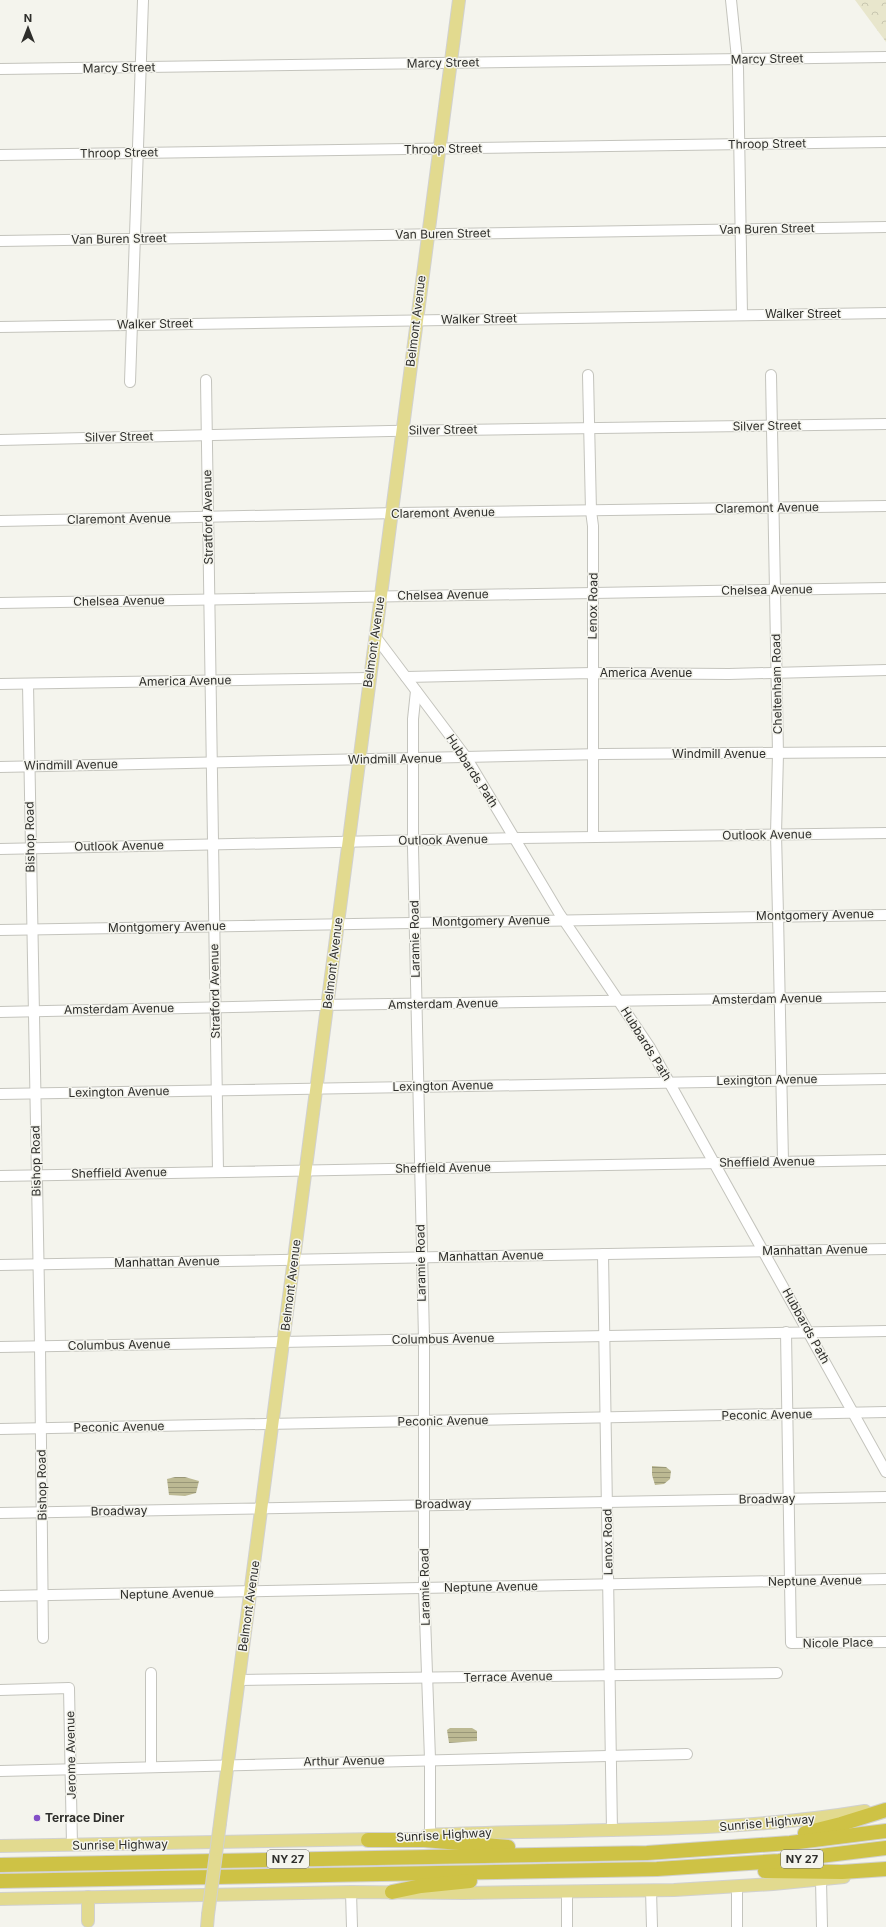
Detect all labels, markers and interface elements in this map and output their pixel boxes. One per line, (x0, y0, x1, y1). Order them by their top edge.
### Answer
north arrow (8, 8, 48, 48)
text: N (24, 11, 32, 25)
street label: Marcy Street (731, 50, 803, 67)
street label: Marcy Street (407, 54, 479, 71)
street label: Marcy Street (83, 59, 155, 76)
street label: Throop Street (728, 135, 806, 152)
street label: Throop Street (404, 140, 482, 157)
street label: Throop Street (80, 144, 158, 161)
street label: Van Buren Street (719, 220, 815, 237)
street label: Van Buren Street (395, 225, 491, 242)
street label: Van Buren Street (71, 230, 167, 247)
street label: Belmont Avenue (402, 274, 429, 368)
street label: Walker Street (765, 306, 841, 321)
street label: Walker Street (441, 310, 517, 327)
street label: Walker Street (117, 315, 193, 332)
street label: Silver Street (732, 417, 802, 434)
street label: Silver Street (408, 421, 478, 438)
street label: Silver Street (84, 428, 154, 445)
street label: Stratford Avenue (199, 469, 216, 565)
street label: Claremont Avenue (715, 499, 819, 516)
street label: Claremont Avenue (391, 504, 495, 521)
street label: Claremont Avenue (67, 510, 171, 527)
street label: Lenox Road (584, 573, 601, 639)
street label: Chelsea Avenue (721, 581, 813, 598)
street label: Chelsea Avenue (397, 586, 489, 603)
street label: Chelsea Avenue (73, 592, 165, 609)
street label: Belmont Avenue (360, 595, 387, 689)
street label: Cheltenham Road (768, 634, 785, 734)
street label: America Avenue (600, 665, 692, 680)
street label: America Avenue (139, 672, 231, 689)
street label: Hubbards Path (443, 731, 502, 810)
street label: Windmill Avenue (672, 746, 766, 761)
street label: Windmill Avenue (348, 750, 442, 767)
street label: Windmill Avenue (24, 756, 118, 773)
street label: Bishop Road (21, 801, 38, 873)
street label: Outlook Avenue (722, 826, 812, 843)
street label: Outlook Avenue (398, 831, 488, 848)
street label: Outlook Avenue (74, 837, 164, 854)
street label: Laramie Road (406, 900, 423, 978)
street label: Montgomery Avenue (756, 906, 874, 923)
street label: Montgomery Avenue (432, 912, 550, 929)
street label: Belmont Avenue (319, 916, 346, 1010)
street label: Montgomery Avenue (108, 918, 226, 935)
street label: Stratford Avenue (206, 943, 223, 1039)
street label: Amsterdam Avenue (712, 990, 822, 1007)
street label: Amsterdam Avenue (388, 995, 498, 1012)
street label: Amsterdam Avenue (64, 1000, 174, 1017)
street label: Hubbards Path (618, 1004, 675, 1083)
street label: Lexington Avenue (716, 1071, 818, 1088)
street label: Lexington Avenue (392, 1077, 494, 1094)
street label: Lexington Avenue (68, 1083, 170, 1100)
street label: Bishop Road (27, 1125, 44, 1197)
street label: Sheffield Avenue (719, 1153, 815, 1170)
street label: Sheffield Avenue (395, 1159, 491, 1176)
street label: Sheffield Avenue (71, 1164, 167, 1181)
street label: Laramie Road (412, 1224, 429, 1302)
street label: Belmont Avenue (277, 1238, 304, 1332)
street label: Manhattan Avenue (762, 1241, 868, 1258)
street label: Manhattan Avenue (438, 1247, 544, 1264)
street label: Manhattan Avenue (114, 1253, 220, 1270)
street label: Hubbards Path (779, 1285, 833, 1366)
street label: Columbus Avenue (391, 1330, 495, 1347)
street label: Columbus Avenue (67, 1336, 171, 1353)
street label: Peconic Avenue (721, 1406, 813, 1423)
street label: Peconic Avenue (397, 1412, 489, 1429)
street label: Peconic Avenue (73, 1418, 165, 1435)
street label: Bishop Road (33, 1449, 50, 1521)
street label: Broadway (739, 1491, 796, 1506)
street label: Broadway (415, 1496, 472, 1511)
street label: Broadway (91, 1503, 148, 1518)
street label: Lenox Road (599, 1509, 616, 1575)
street label: Laramie Road (416, 1548, 433, 1626)
street label: Belmont Avenue (235, 1559, 262, 1653)
street label: Neptune Avenue (768, 1572, 862, 1589)
street label: Neptune Avenue (444, 1578, 538, 1595)
street label: Neptune Avenue (120, 1585, 214, 1602)
street label: Nicole Place (803, 1634, 873, 1651)
street label: Terrace Avenue (463, 1668, 553, 1685)
street label: Jerome Avenue (62, 1711, 79, 1799)
street label: Arthur Avenue (303, 1752, 385, 1769)
place label: Terrace Diner (45, 1810, 124, 1825)
street label: Sunrise Highway (719, 1811, 815, 1834)
marker: Terrace Diner (32, 1813, 42, 1823)
street label: Sunrise Highway (396, 1824, 492, 1844)
street label: Sunrise Highway (72, 1836, 168, 1853)
road number: NY 27 (267, 1850, 309, 1868)
road number: NY 27 (781, 1850, 823, 1868)

